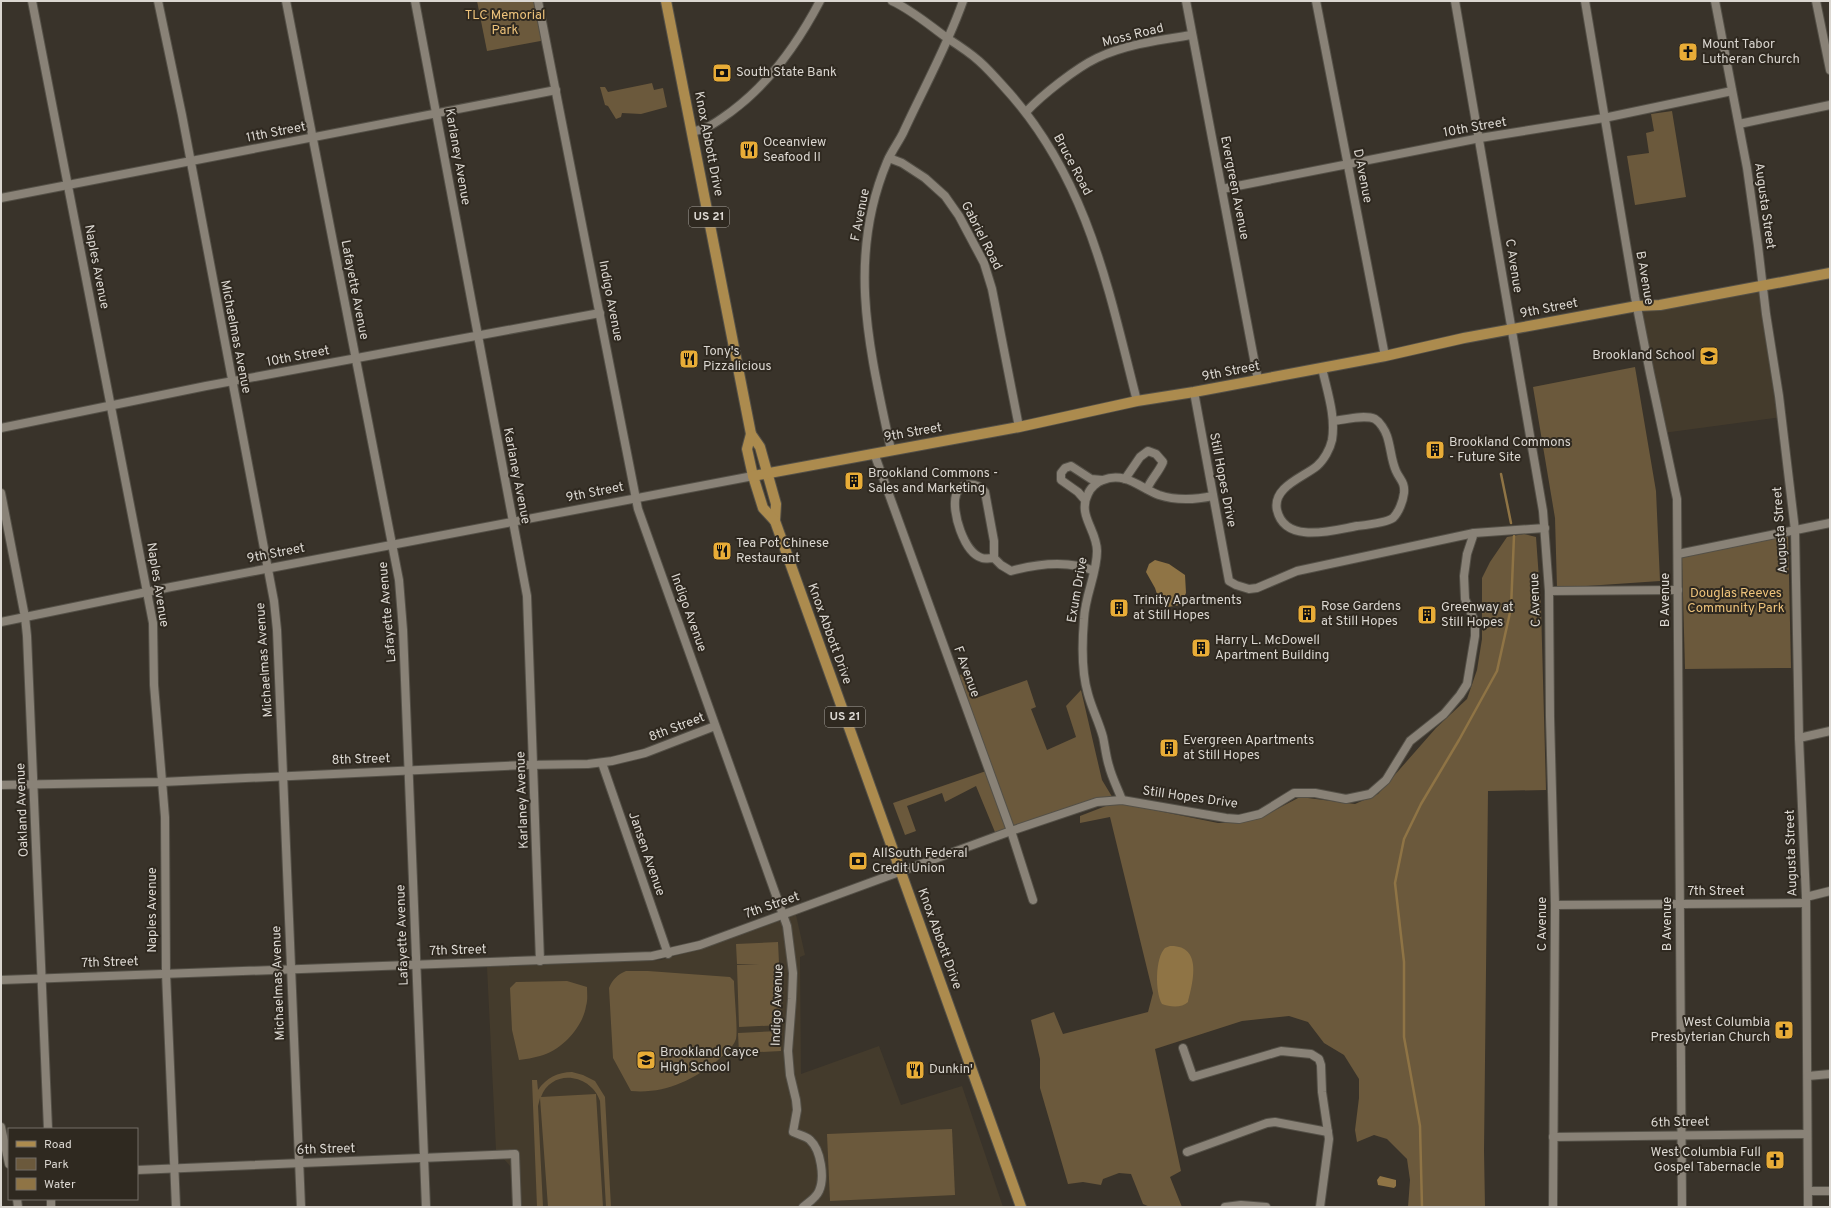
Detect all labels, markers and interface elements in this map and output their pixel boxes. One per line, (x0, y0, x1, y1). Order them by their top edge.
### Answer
park label: TLC Memorial Park (465, 8, 545, 39)
street label: Moss Road (1101, 21, 1165, 51)
place label: Mount Tabor Lutheran Church (1702, 37, 1800, 68)
church icon: Mount Tabor Lutheran Church (1677, 41, 1699, 63)
bank icon: South State Bank (711, 62, 733, 84)
place label: South State Bank (736, 65, 837, 81)
street label: Knox Abbott Drive (690, 90, 726, 198)
street label: Karlaney Avenue (441, 107, 473, 207)
street label: 10th Street (1442, 115, 1508, 141)
street label: 11th Street (245, 119, 307, 147)
street label: Bruce Road (1049, 131, 1095, 199)
place label: Oceanview Seafood II (763, 135, 826, 166)
street label: Evergreen Avenue (1216, 135, 1252, 241)
restaurant icon: Oceanview Seafood II (738, 139, 760, 161)
street label: D Avenue (1349, 148, 1375, 204)
street label: Augusta Street (1750, 162, 1778, 250)
street label: F Avenue (848, 187, 874, 243)
street label: Gabriel Road (957, 199, 1005, 273)
road number: US 21 (689, 207, 729, 227)
street label: Naples Avenue (80, 223, 112, 311)
street label: C Avenue (1501, 238, 1525, 294)
street label: Lafayette Avenue (336, 239, 372, 341)
street label: B Avenue (1631, 250, 1657, 306)
street label: Indigo Avenue (594, 259, 626, 343)
street label: Michaelmas Avenue (216, 279, 254, 395)
street label: 9th Street (1519, 296, 1579, 322)
street label: 10th Street (265, 343, 331, 371)
place label: Tony's Pizzalicious (703, 344, 772, 375)
school or university icon: Brookland School (1698, 345, 1720, 367)
restaurant icon: Tony's Pizzalicious (678, 348, 700, 370)
place label: Brookland School (1592, 348, 1695, 364)
street label: 9th Street (1201, 359, 1261, 385)
street label: 9th Street (883, 420, 943, 446)
street label: Karlaney Avenue (499, 426, 533, 526)
street label: Still Hopes Drive (1205, 431, 1239, 529)
place label: Brookland Commons - Future Site (1449, 435, 1571, 466)
building icon: Brookland Commons - Future Site (1424, 439, 1446, 461)
place label: Brookland Commons - Sales and Marketing (868, 466, 998, 497)
building icon: Brookland Commons - Sales and Marketing (843, 470, 865, 492)
street label: 9th Street (565, 480, 625, 506)
street label: Augusta Street (1770, 486, 1792, 574)
place label: Tea Pot Chinese Restaurant (736, 536, 829, 567)
restaurant icon: Tea Pot Chinese Restaurant (711, 540, 733, 562)
street label: 9th Street (246, 541, 306, 567)
street label: Naples Avenue (142, 542, 172, 628)
street label: Exum Drive (1064, 556, 1092, 624)
street label: Lafayette Avenue (376, 561, 400, 663)
street label: Indigo Avenue (666, 572, 710, 654)
street label: C Avenue (1527, 573, 1545, 627)
street label: B Avenue (1658, 573, 1674, 627)
street label: Knox Abbott Drive (803, 581, 855, 687)
park label: Douglas Reeves Community Park (1687, 586, 1785, 617)
place label: Trinity Apartments at Still Hopes (1133, 593, 1242, 624)
building icon: Trinity Apartments at Still Hopes (1108, 597, 1130, 619)
place label: Rose Gardens at Still Hopes (1321, 599, 1401, 630)
place label: Greenway at Still Hopes (1441, 600, 1514, 631)
street label: Michaelmas Avenue (253, 602, 277, 718)
building icon: Rose Gardens at Still Hopes (1296, 603, 1318, 625)
building icon: Greenway at Still Hopes (1416, 604, 1438, 626)
place label: Harry L. McDowell Apartment Building (1215, 633, 1329, 664)
building icon: Harry L. McDowell Apartment Building (1190, 637, 1212, 659)
street label: F Avenue (949, 644, 983, 700)
road number: US 21 (825, 707, 865, 727)
street label: 8th Street (647, 710, 707, 746)
place label: Evergreen Apartments at Still Hopes (1183, 733, 1314, 764)
building icon: Evergreen Apartments at Still Hopes (1158, 737, 1180, 759)
street label: 8th Street (331, 751, 391, 769)
street label: Karlaney Avenue (513, 751, 533, 849)
street label: Oakland Avenue (13, 763, 33, 857)
street label: Still Hopes Drive (1141, 783, 1239, 813)
street label: Augusta Street (1782, 809, 1802, 897)
street label: Jansen Avenue (624, 810, 668, 898)
place label: AllSouth Federal Credit Union (872, 846, 968, 877)
bank icon: AllSouth Federal Credit Union (847, 850, 869, 872)
street label: Naples Avenue (145, 867, 161, 953)
street label: Lafayette Avenue (393, 884, 413, 986)
street label: 7th Street (1687, 884, 1745, 900)
street label: Knox Abbott Drive (913, 886, 965, 992)
street label: 7th Street (742, 889, 802, 923)
street label: C Avenue (1535, 897, 1551, 951)
street label: B Avenue (1660, 897, 1676, 951)
street label: Michaelmas Avenue (269, 925, 289, 1041)
street label: 7th Street (429, 942, 487, 960)
street label: 7th Street (81, 954, 139, 972)
street label: Indigo Avenue (769, 964, 787, 1046)
place label: West Columbia Presbyterian Church (1651, 1015, 1770, 1046)
church icon: West Columbia Presbyterian Church (1773, 1019, 1795, 1041)
place label: Brookland Cayce High School (660, 1045, 759, 1076)
school or university icon: Brookland Cayce High School (635, 1049, 657, 1071)
restaurant icon: Dunkin' (904, 1059, 926, 1081)
place label: Dunkin' (929, 1062, 973, 1078)
street label: 6th Street (1651, 1114, 1710, 1132)
legend (8, 1128, 138, 1200)
text: Road (44, 1137, 72, 1153)
street label: 6th Street (296, 1141, 356, 1159)
place label: West Columbia Full Gospel Tabernacle (1650, 1145, 1761, 1176)
church icon: West Columbia Full Gospel Tabernacle (1764, 1149, 1786, 1171)
text: Park (44, 1157, 69, 1173)
text: Water (44, 1177, 76, 1193)

